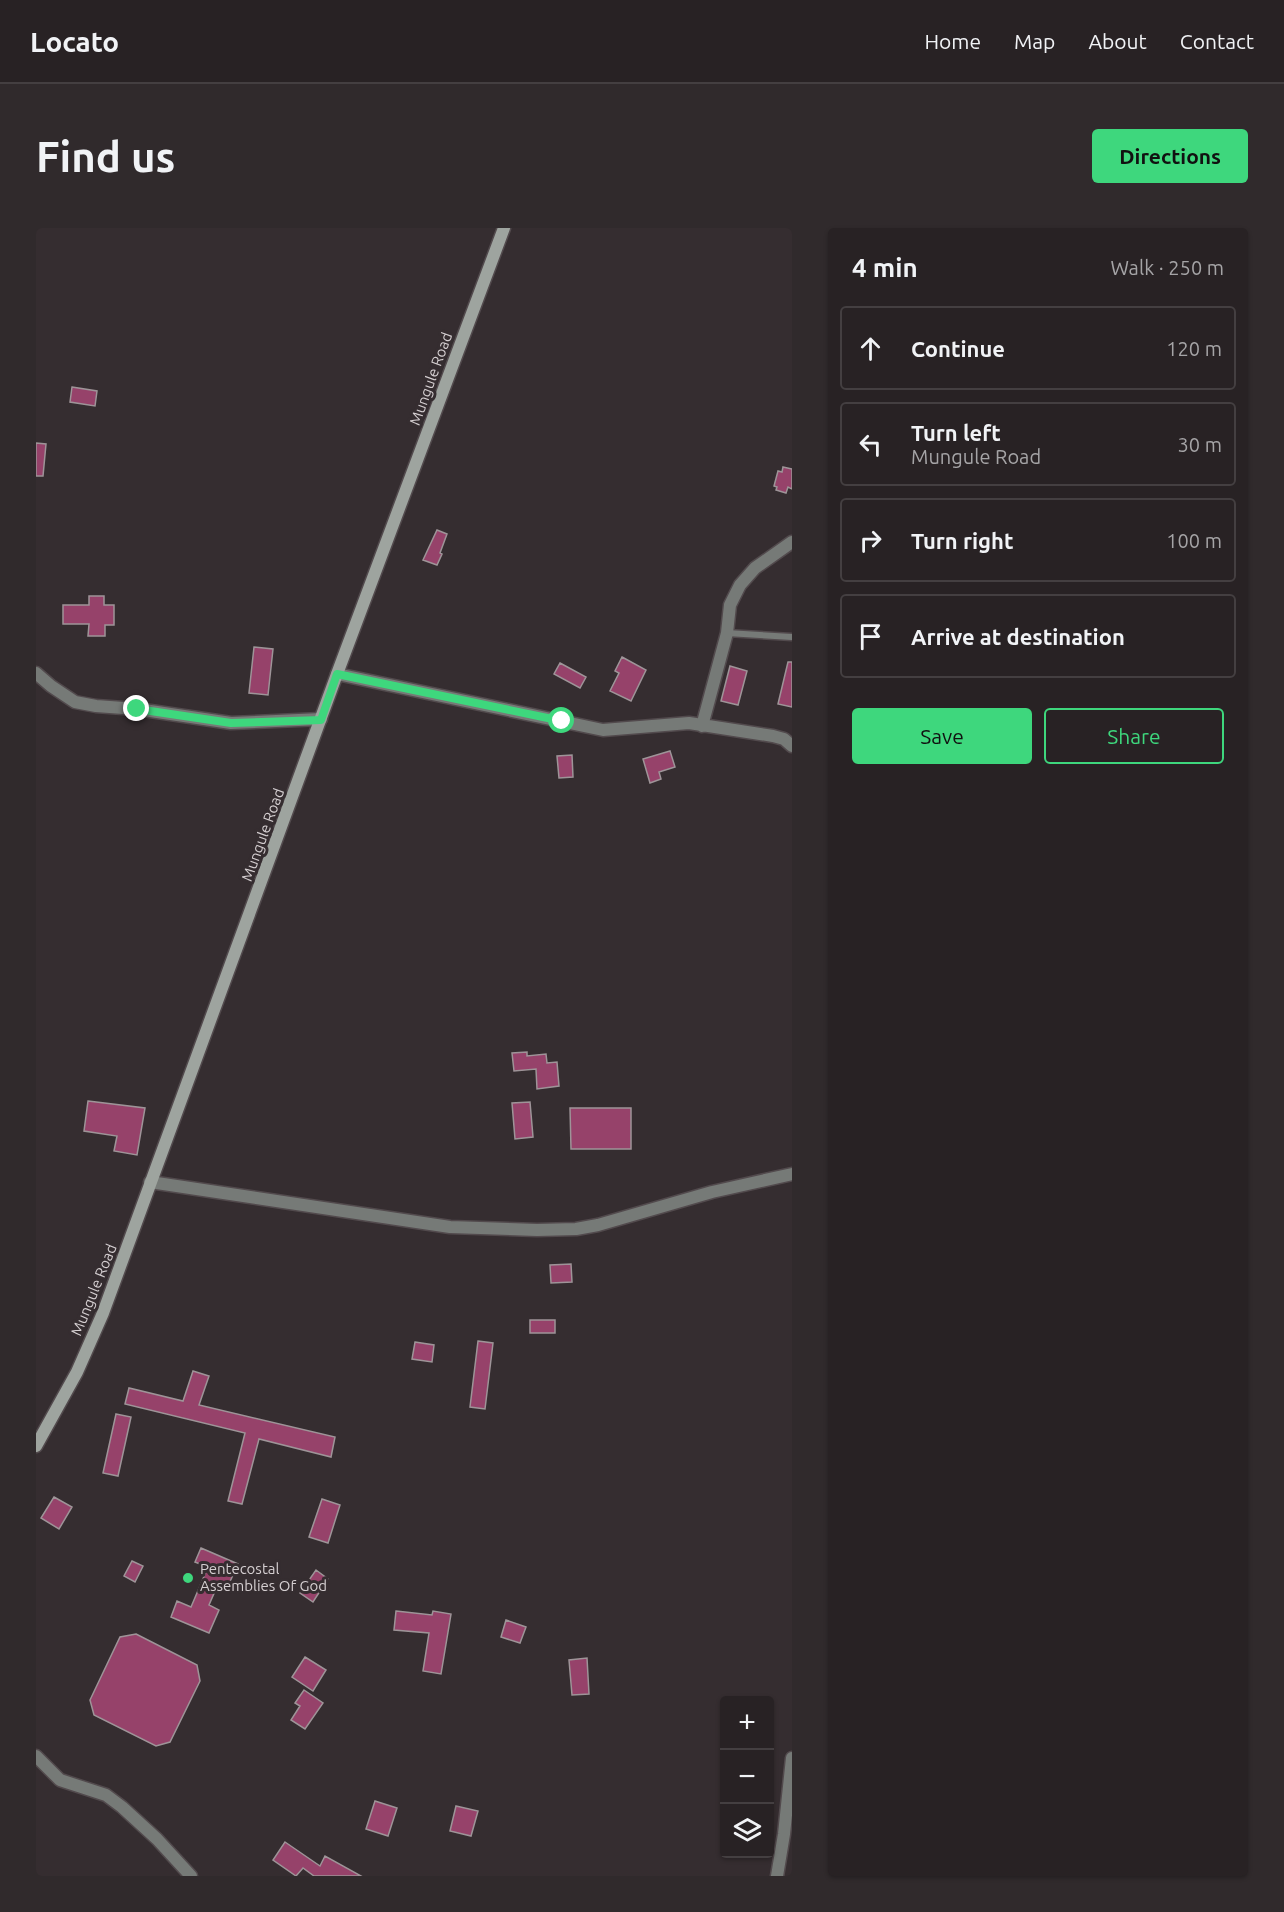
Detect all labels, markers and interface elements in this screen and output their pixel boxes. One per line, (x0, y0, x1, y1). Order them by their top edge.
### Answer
text: Locato (30, 26, 119, 57)
text: Home (924, 29, 981, 53)
text: Map (1014, 29, 1055, 53)
text: About (1088, 29, 1147, 53)
text: Contact (1180, 29, 1254, 53)
button: Directions (1092, 129, 1248, 183)
text: Find us (36, 133, 175, 180)
text: 4 min (852, 253, 918, 282)
text: Walk · 250 m (1111, 256, 1224, 279)
street label: Mungule Road (406, 330, 455, 428)
icon: ahead (854, 332, 887, 365)
text: Continue (911, 336, 1005, 361)
text: 120 m (1166, 337, 1222, 360)
text: Turn left (911, 420, 1001, 445)
icon: left (854, 428, 887, 461)
text: 30 m (1178, 433, 1222, 456)
text: Mungule Road (911, 445, 1041, 468)
icon: right (854, 524, 887, 557)
text: Turn right (911, 528, 1013, 553)
text: 100 m (1166, 529, 1222, 552)
icon: arrive (854, 620, 887, 653)
text: Arrive at destination (911, 624, 1125, 649)
route end (123, 695, 149, 721)
route start (548, 707, 574, 733)
button: Save (852, 708, 1032, 764)
button: Share (1044, 708, 1224, 764)
street label: Mungule Road (238, 786, 287, 884)
street label: Mungule Road (67, 1241, 120, 1338)
place label: Pentecostal Assemblies Of God (200, 1560, 327, 1594)
marker: Pentecostal Assemblies Of God (181, 1571, 195, 1585)
map controls (720, 1696, 774, 1858)
button: + (720, 1696, 774, 1750)
button: − (720, 1750, 774, 1804)
button: layers (720, 1804, 774, 1858)

